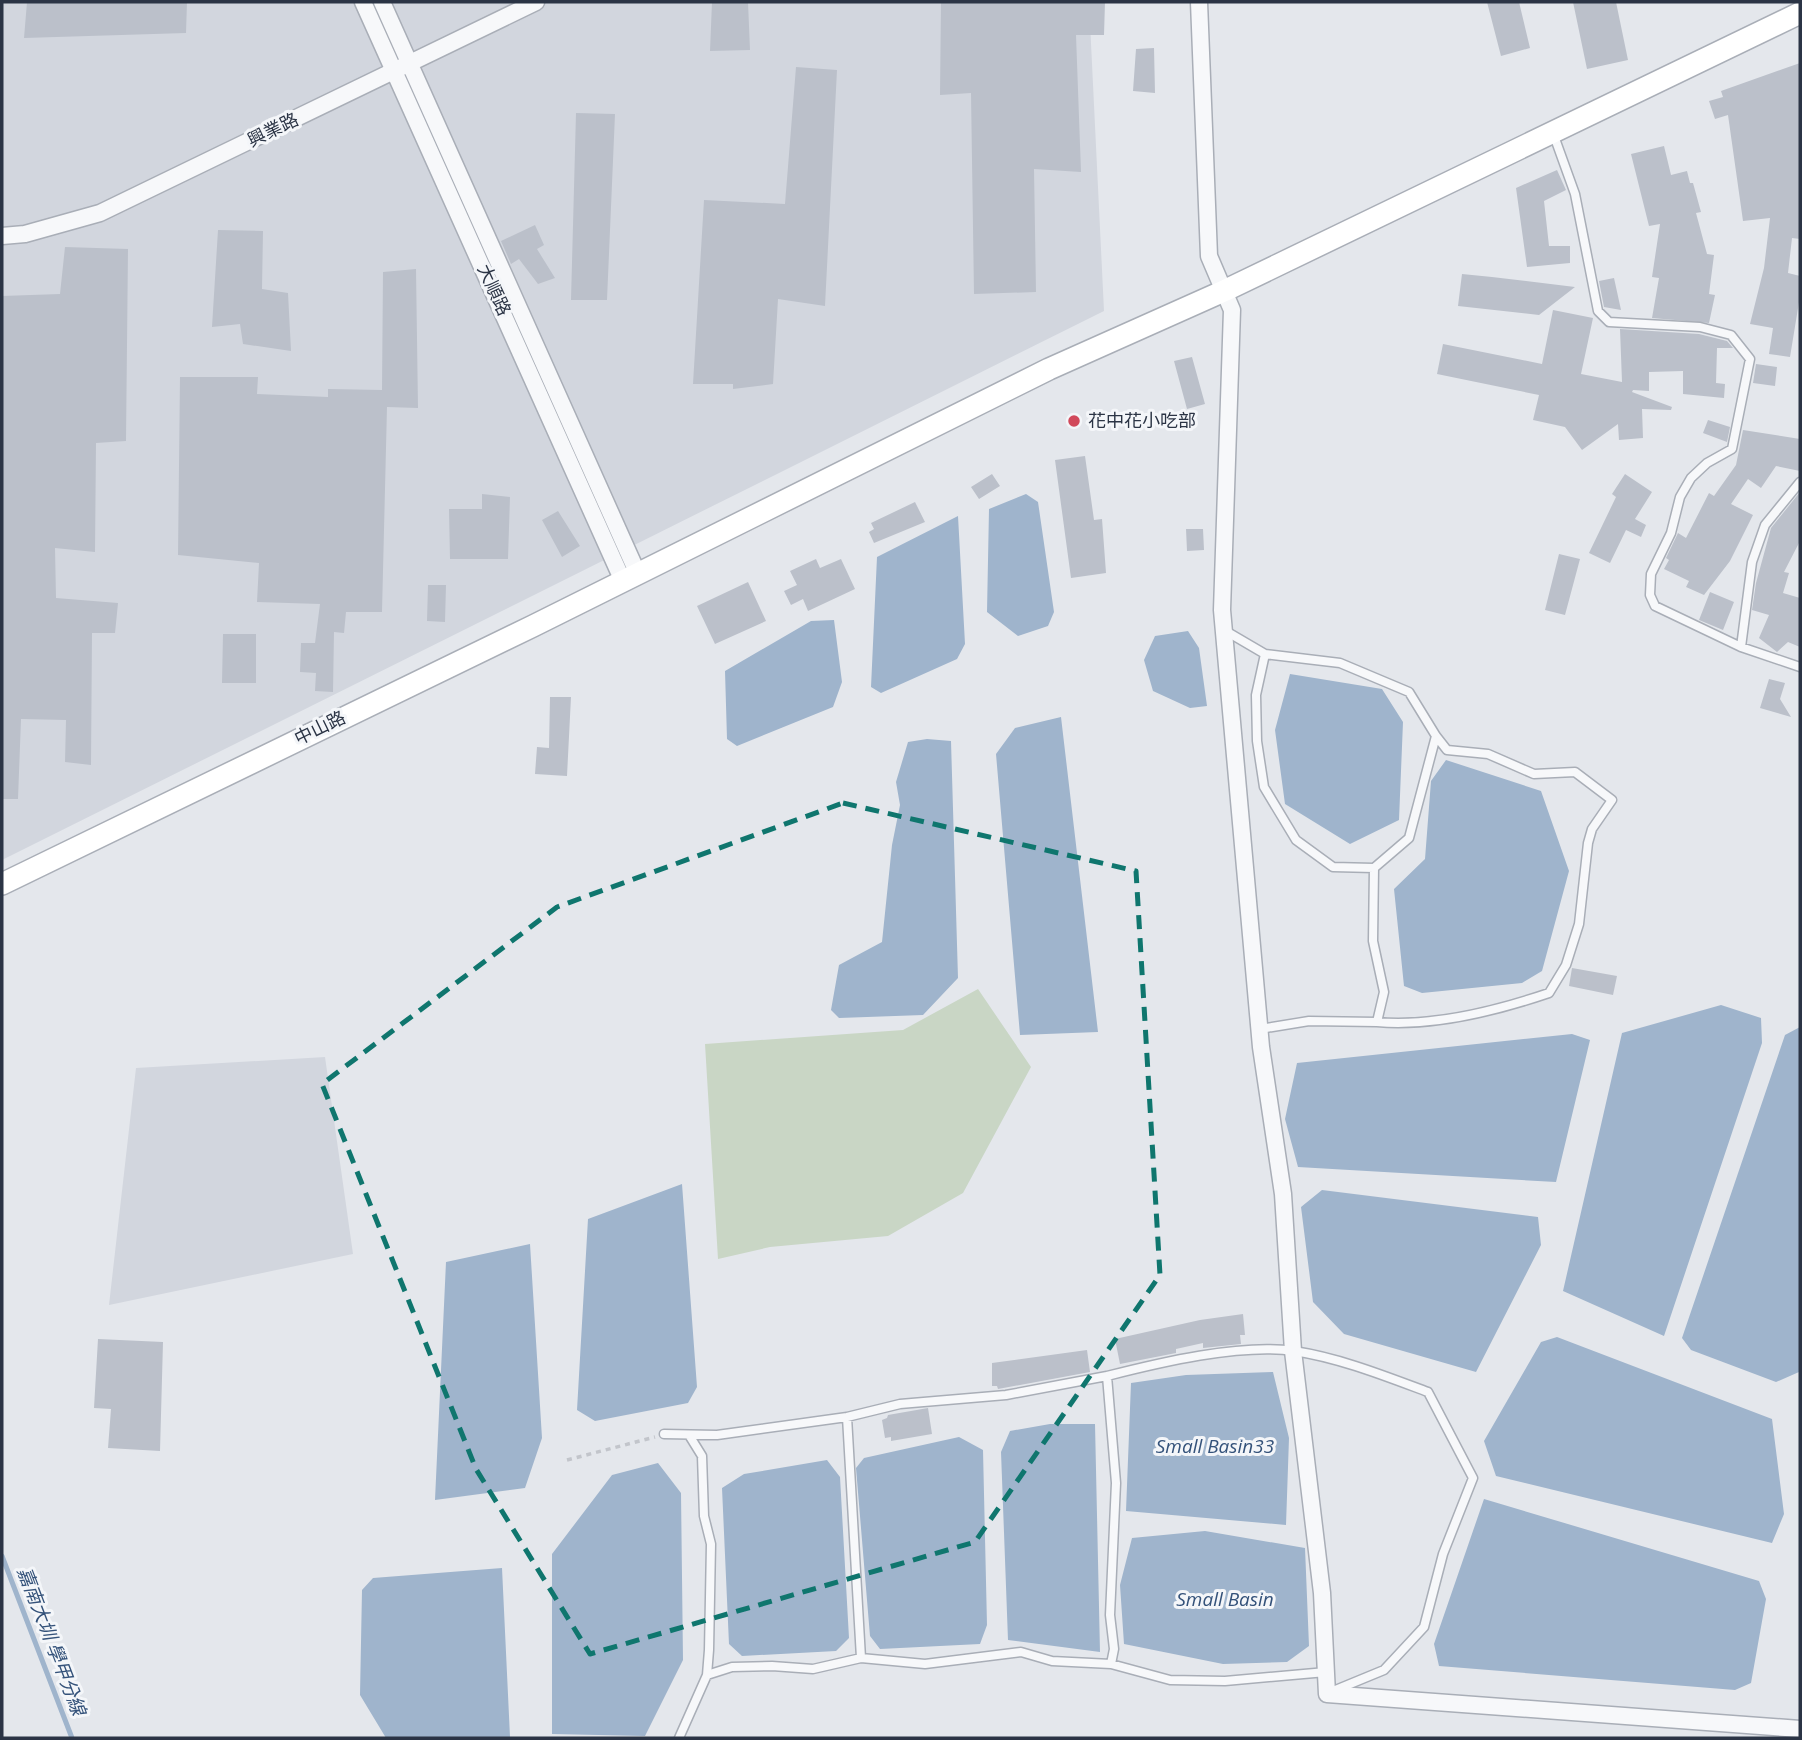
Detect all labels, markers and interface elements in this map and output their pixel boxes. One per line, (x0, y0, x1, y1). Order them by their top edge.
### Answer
street label: 興業路 (243, 106, 302, 152)
street label: 大順路 (473, 260, 517, 319)
place label: 花中花小吃部 (1088, 408, 1196, 432)
marker: 花中花小吃部 (1066, 413, 1082, 429)
street label: 中山路 (290, 704, 349, 750)
water label: Small Basin33 (1156, 1433, 1274, 1459)
water label: 嘉南大圳 學甲分線 (12, 1563, 93, 1721)
water label: Small Basin (1176, 1586, 1274, 1612)

